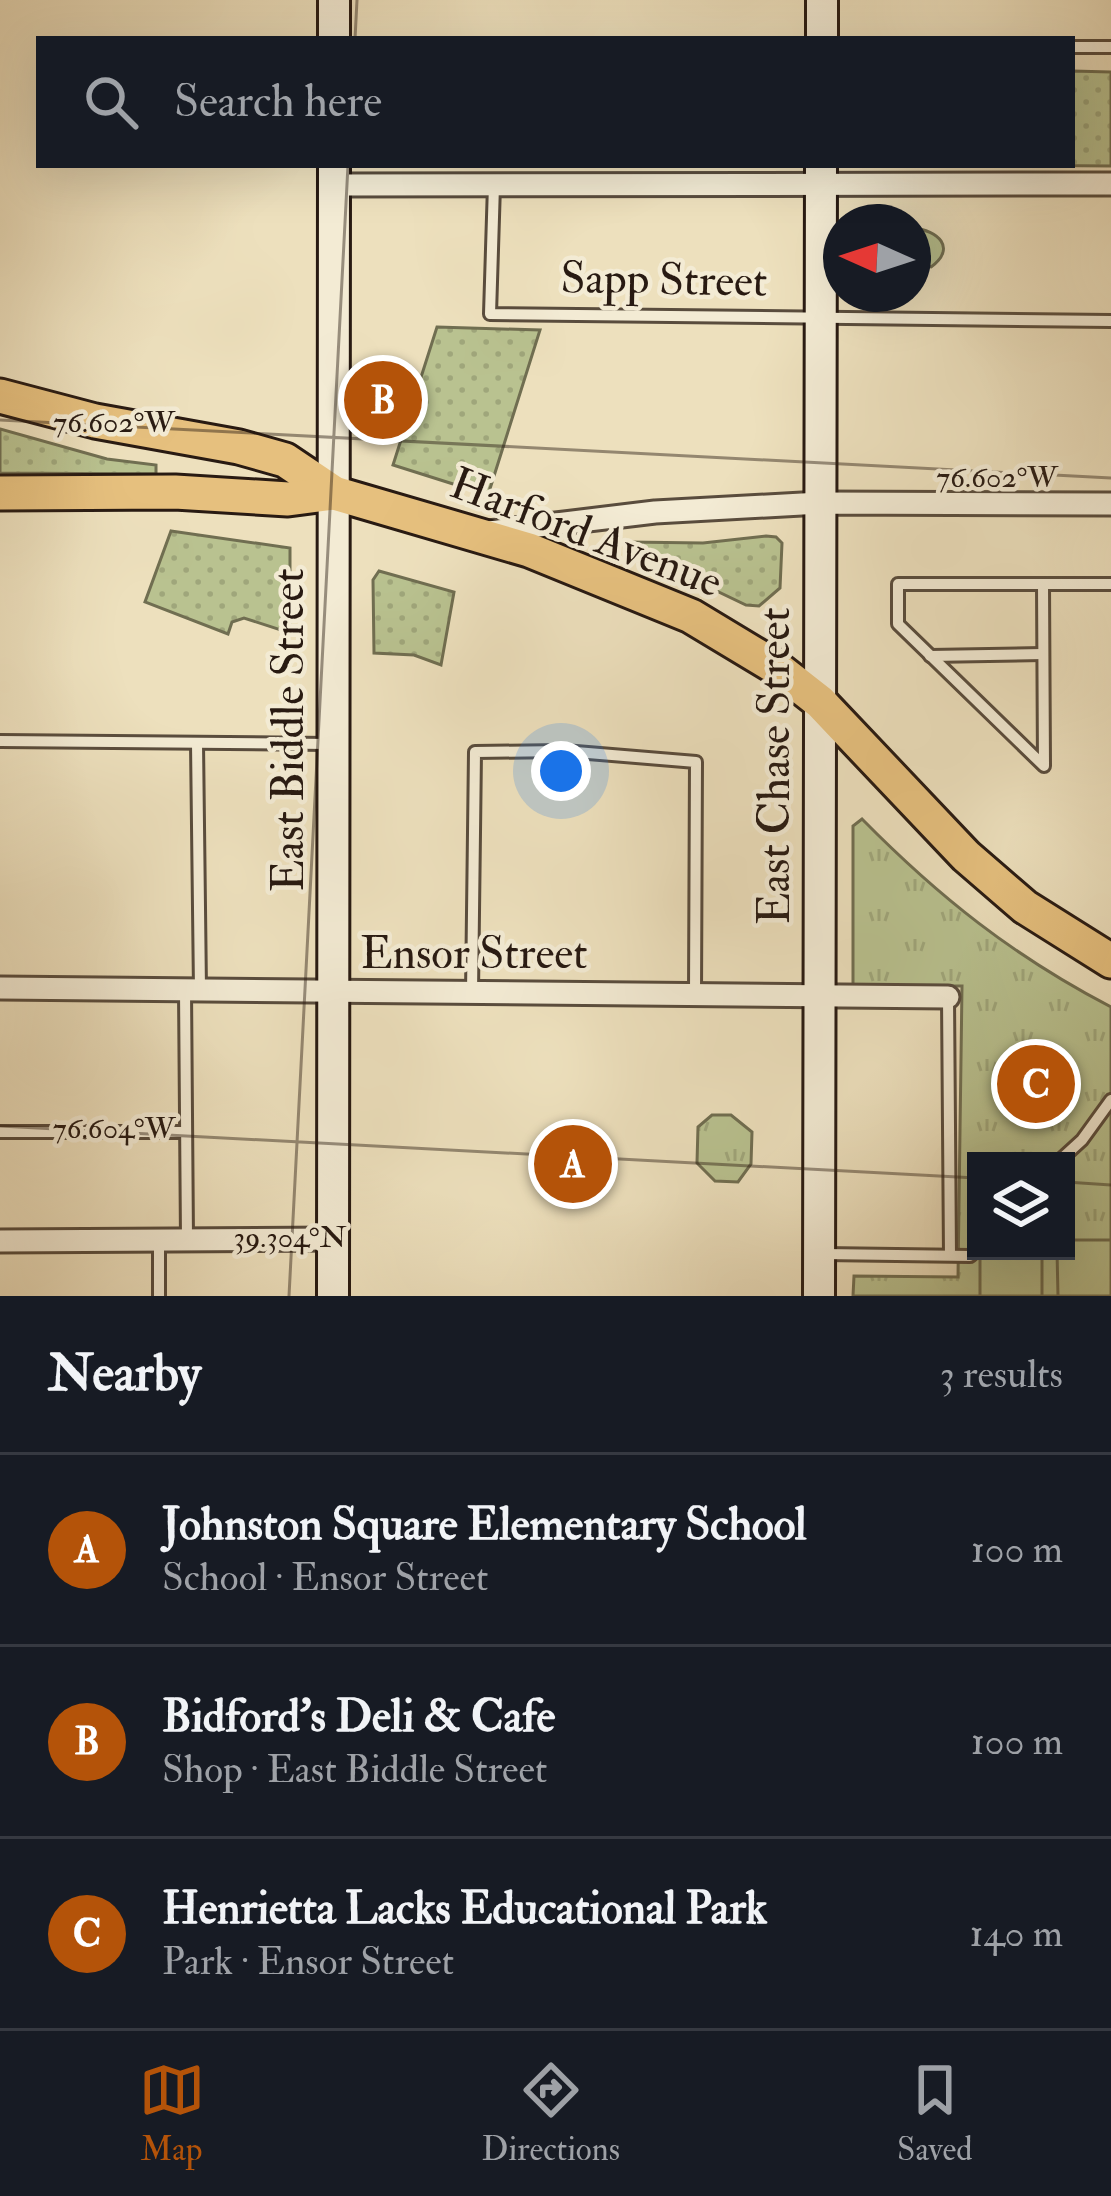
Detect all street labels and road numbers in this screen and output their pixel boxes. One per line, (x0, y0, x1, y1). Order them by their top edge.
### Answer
street label: Sapp Street (560, 250, 768, 310)
street label: Harford Avenue (442, 456, 730, 610)
street label: East Biddle Street (261, 568, 317, 892)
street label: East Chase Street (747, 607, 803, 925)
street label: Ensor Street (360, 926, 588, 982)

